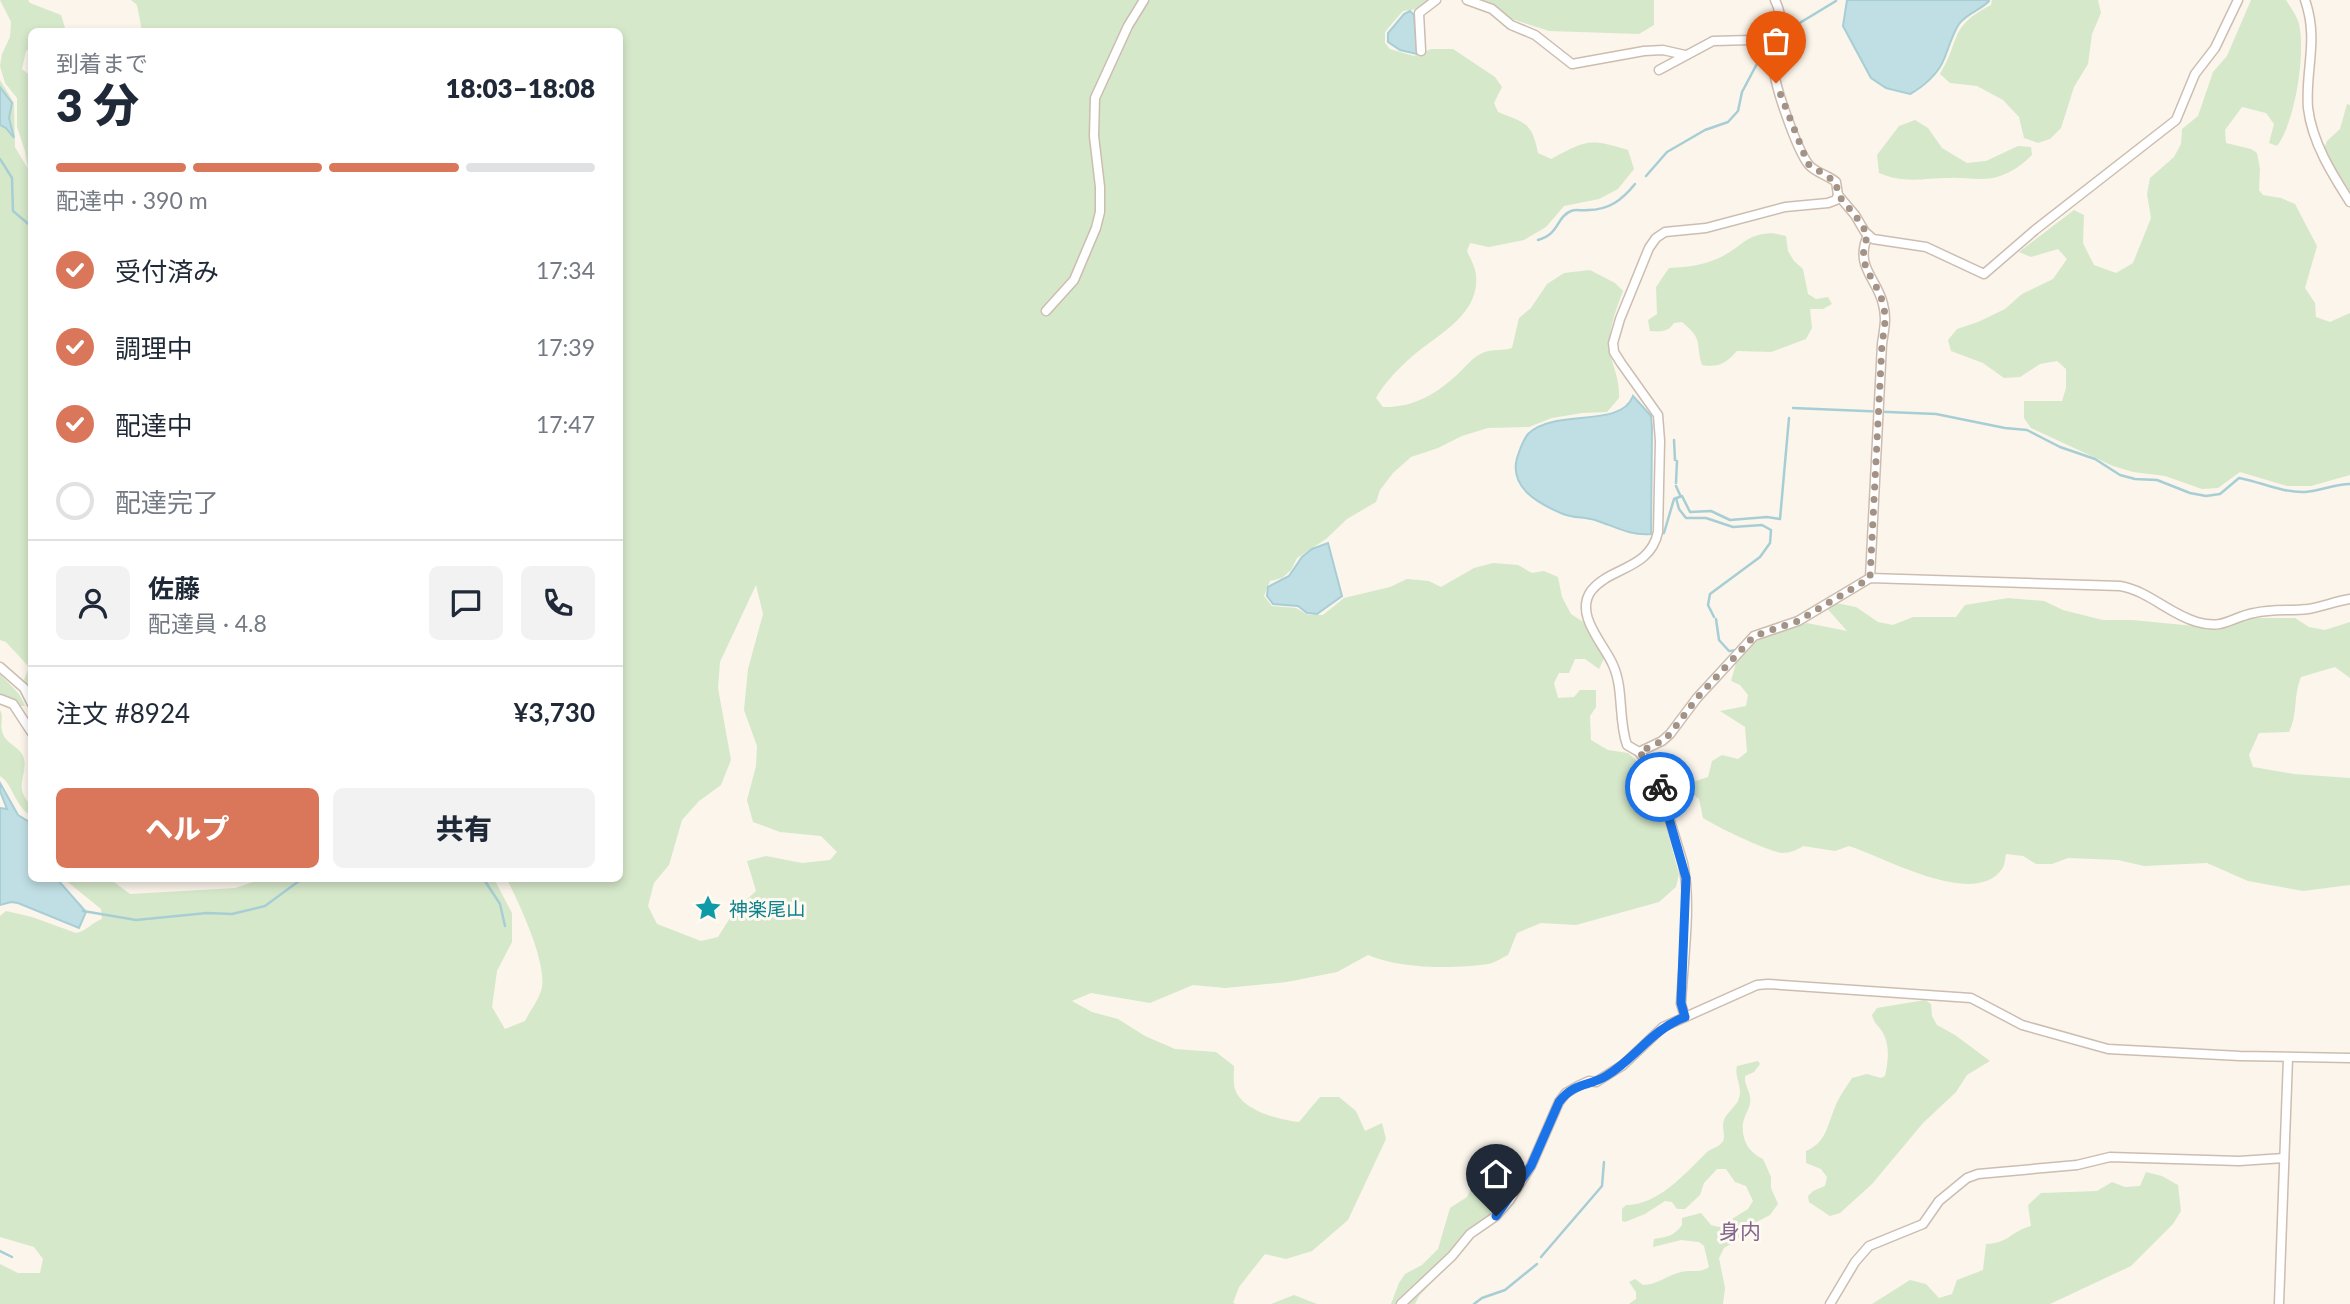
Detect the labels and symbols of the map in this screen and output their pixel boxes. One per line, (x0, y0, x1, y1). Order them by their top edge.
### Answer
pin (1746, 11, 1806, 83)
courier (1625, 752, 1695, 822)
place icon: 神楽尾山 (693, 893, 723, 923)
place label: 神楽尾山 (729, 897, 805, 920)
pin (1466, 1144, 1526, 1216)
district label: 身内 (1719, 1218, 1761, 1243)

